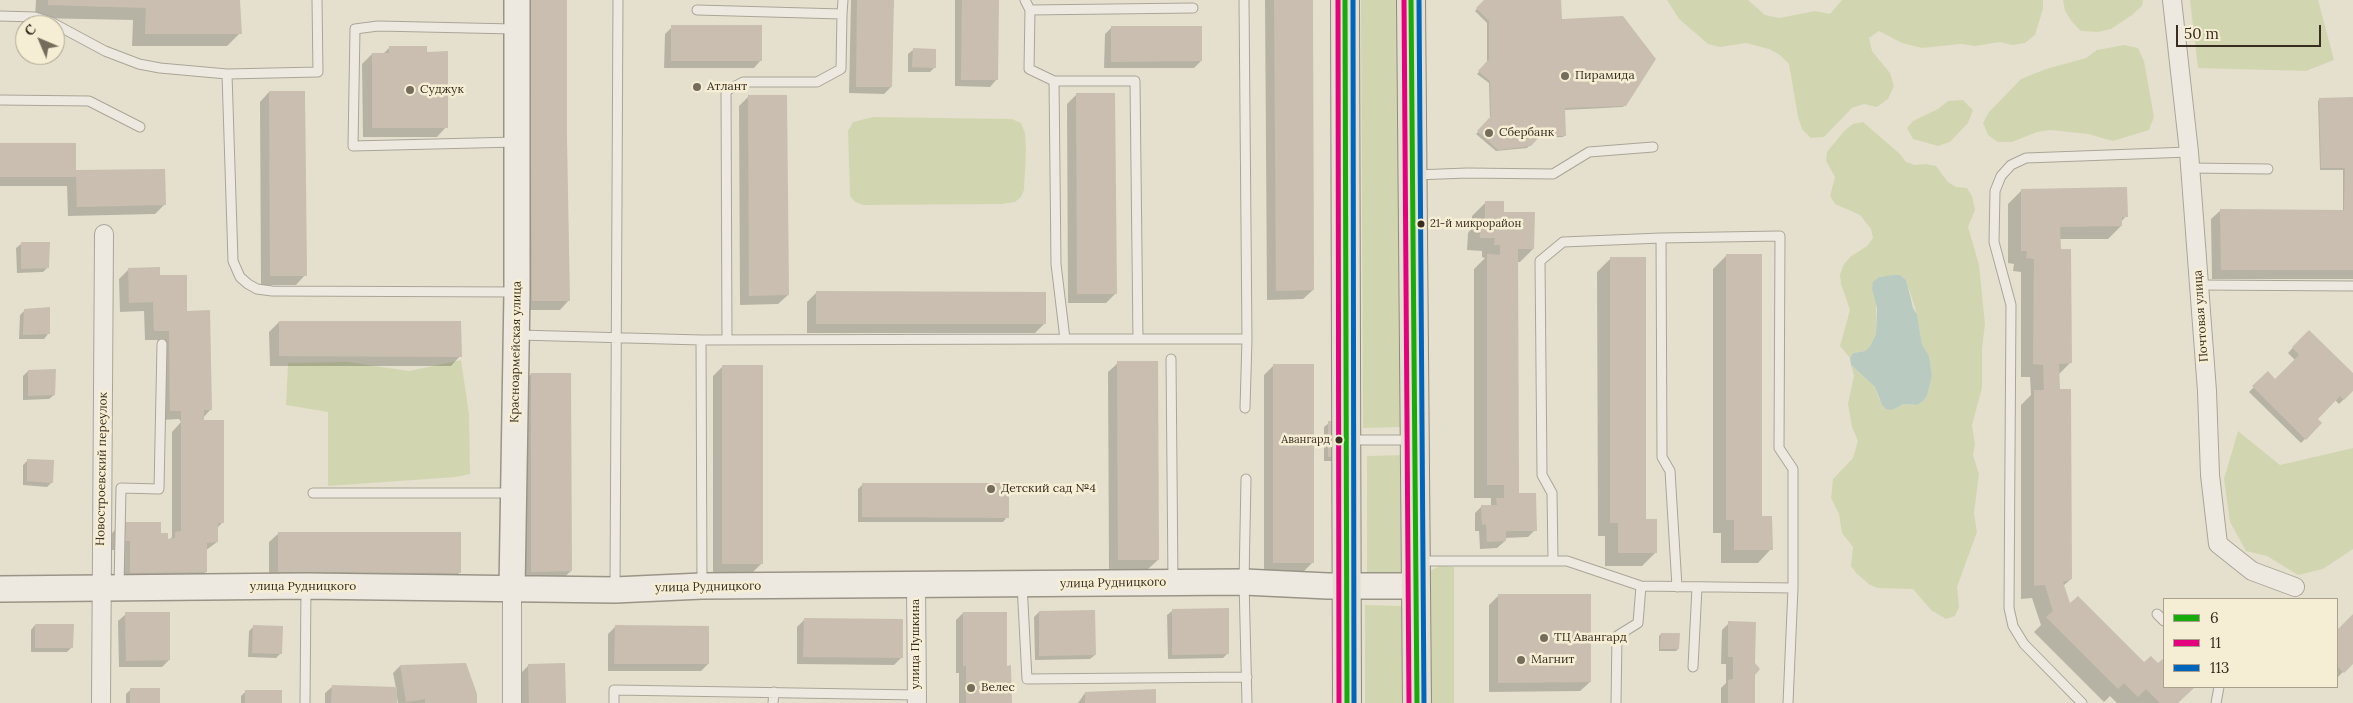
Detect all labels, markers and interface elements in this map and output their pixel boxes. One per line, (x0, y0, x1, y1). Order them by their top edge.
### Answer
north arrow (15, 15, 65, 65)
scale bar (2178, 15, 2323, 47)
text: С (20, 20, 40, 40)
text: 50 m (2184, 24, 2219, 43)
place label: Пирамида (1575, 69, 1635, 83)
marker: Пирамида (1559, 70, 1571, 82)
place label: Атлант (707, 80, 747, 94)
marker: Атлант (691, 81, 703, 93)
place label: Суджук (420, 83, 464, 97)
marker: Суджук (404, 84, 416, 96)
place label: Сбербанк (1499, 126, 1554, 140)
marker: Сбербанк (1483, 127, 1495, 139)
place label: 21-й микрорайон (1430, 217, 1521, 231)
marker: 21-й микрорайон (1416, 219, 1426, 229)
street label: Почтовая улица (2191, 270, 2211, 362)
street label: Красноармейская улица (508, 281, 524, 423)
street label: Новостроевский переулок (93, 392, 111, 546)
place label: Авангард (1281, 433, 1330, 447)
marker: Авангард (1334, 435, 1344, 445)
place label: Детский сад №4 (1001, 482, 1096, 496)
marker: Детский сад №4 (985, 483, 997, 495)
street label: улица Рудницкого (1060, 575, 1166, 591)
street label: улица Рудницкого (655, 579, 761, 595)
street label: улица Рудницкого (250, 580, 356, 594)
legend (2163, 598, 2338, 688)
street label: улица Пушкина (909, 599, 923, 689)
text: 6 (2210, 608, 2219, 627)
place label: ТЦ Авангард (1554, 631, 1627, 645)
marker: ТЦ Авангард (1538, 632, 1550, 644)
text: 11 (2210, 633, 2221, 652)
place label: Магнит (1531, 653, 1574, 667)
marker: Магнит (1515, 654, 1527, 666)
text: 113 (2210, 658, 2229, 677)
place label: Велес (981, 681, 1015, 695)
marker: Велес (965, 682, 977, 694)

